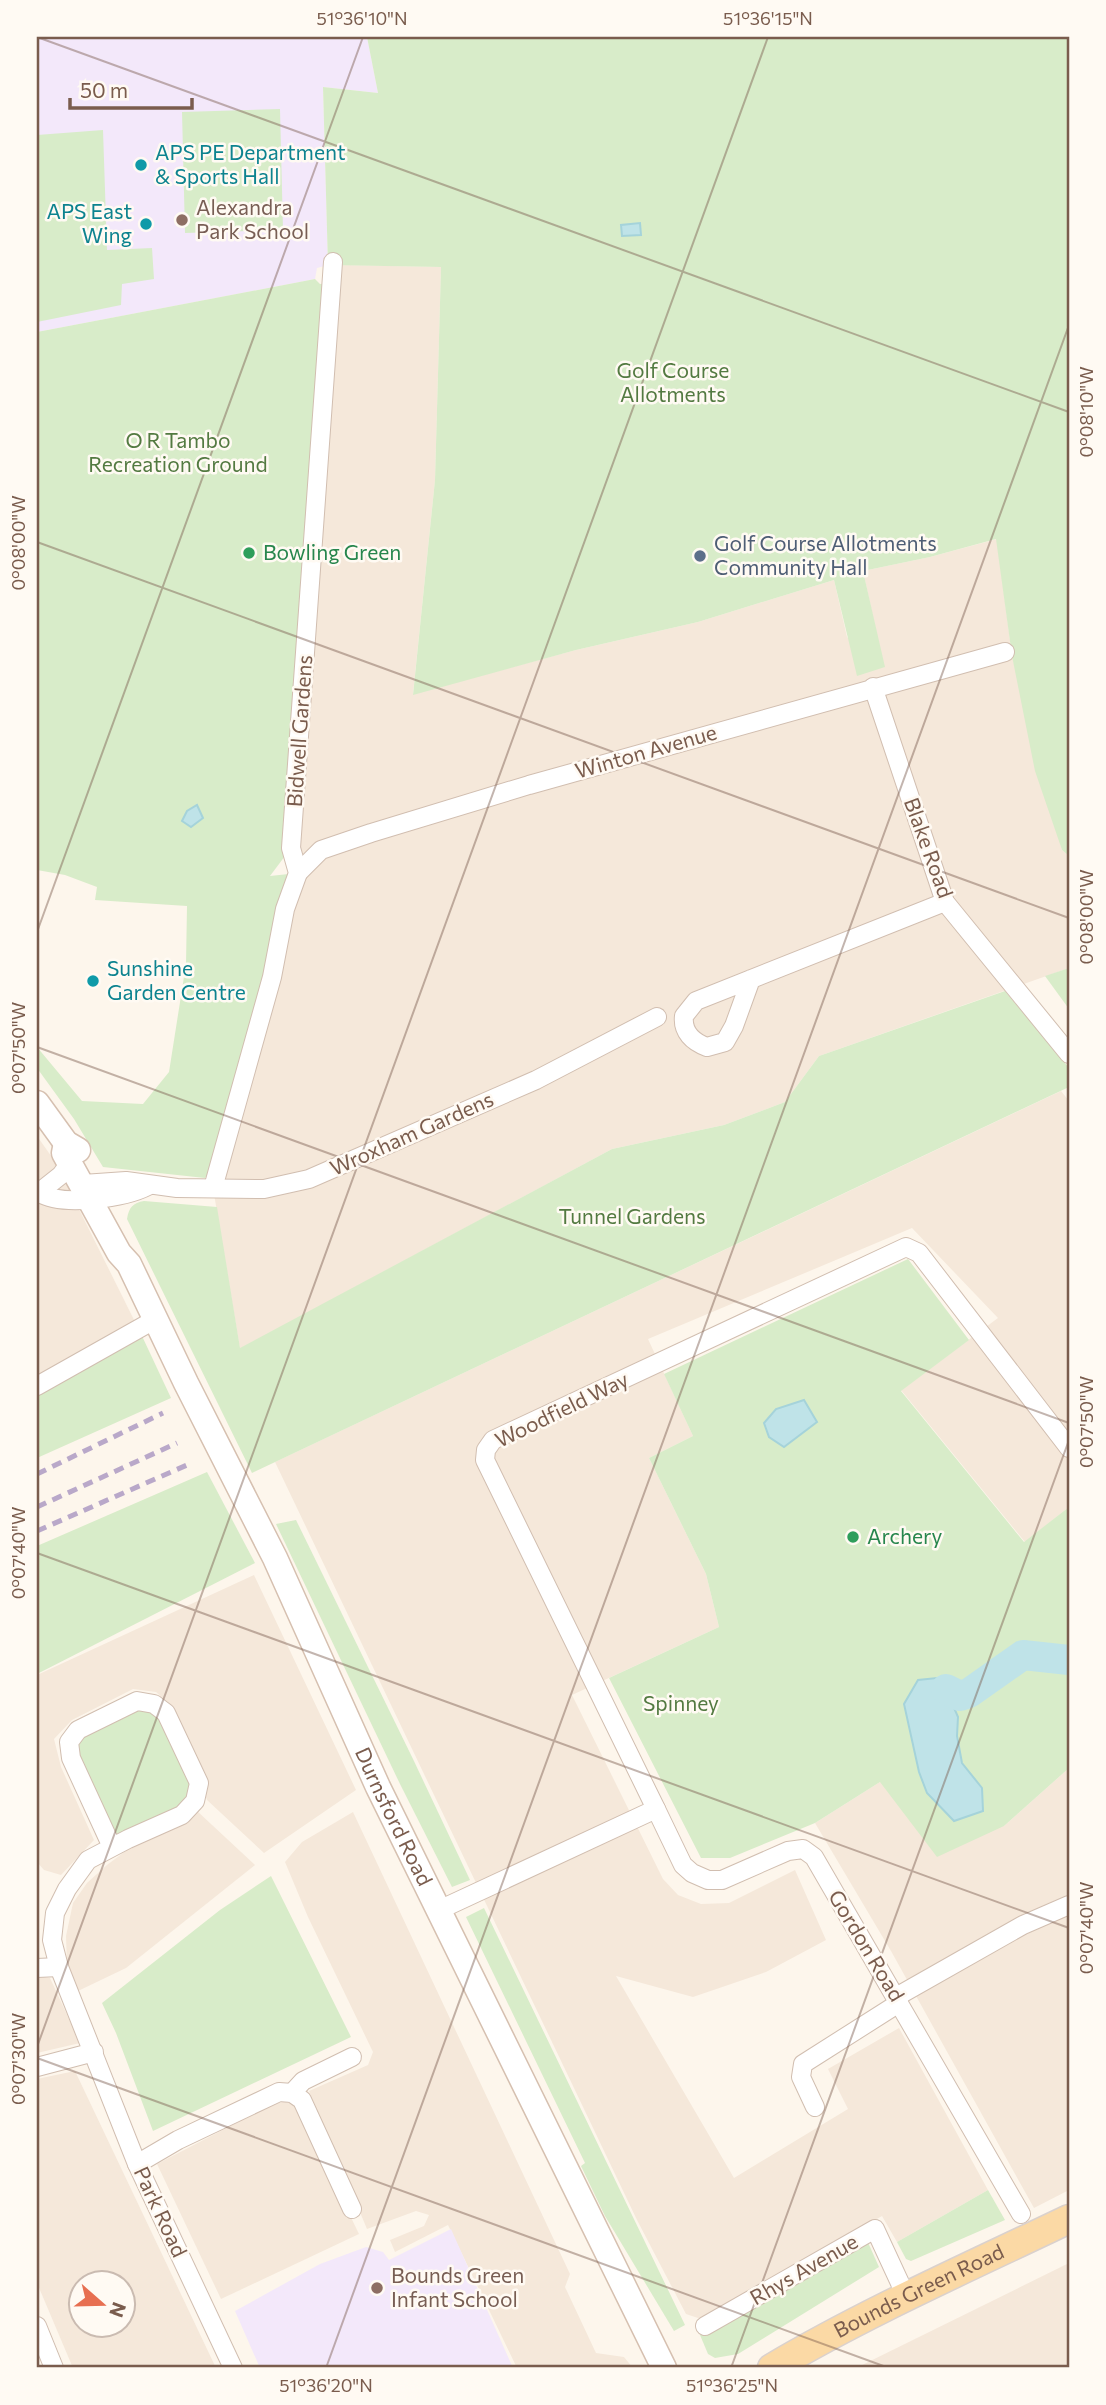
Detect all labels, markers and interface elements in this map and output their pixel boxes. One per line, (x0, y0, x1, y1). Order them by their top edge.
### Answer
text: 51°36'10"N (316, 7, 408, 29)
text: 51°36'15"N (723, 7, 813, 29)
scale bar (70, 66, 192, 110)
text: 50 m (80, 77, 128, 102)
place label: APS PE Department & Sports Hall (155, 139, 346, 188)
marker: APS PE Department & Sports Hall (133, 157, 149, 173)
place label: Alexandra Park School (196, 194, 309, 243)
place label: APS East Wing (46, 198, 132, 247)
marker: Alexandra Park School (174, 212, 190, 228)
marker: APS East Wing (138, 216, 154, 232)
park label: Golf Course Allotments (617, 357, 729, 406)
text: 0°08'10"W (1075, 367, 1097, 457)
park label: O R Tambo Recreation Ground (88, 427, 268, 476)
text: 0°08'00"W (7, 495, 29, 591)
place label: Golf Course Allotments Community Hall (714, 530, 937, 579)
place label: Bowling Green (263, 539, 401, 564)
marker: Bowling Green (241, 545, 257, 561)
marker: Golf Course Allotments Community Hall (692, 548, 708, 564)
street label: Bidwell Gardens (281, 654, 316, 808)
street label: Winton Avenue (572, 718, 719, 783)
street label: Blake Road (900, 794, 959, 901)
text: 0°08'00"W (1075, 869, 1097, 965)
place label: Sunshine Garden Centre (107, 955, 246, 1004)
marker: Sunshine Garden Centre (85, 973, 101, 989)
text: 0°07'50"W (7, 1002, 29, 1094)
street label: Wroxham Gardens (326, 1085, 497, 1180)
park label: Tunnel Gardens (558, 1203, 706, 1228)
street label: Woodfield Way (491, 1366, 632, 1452)
text: 0°07'50"W (1075, 1376, 1097, 1468)
text: 0°07'40"W (7, 1507, 29, 1599)
place label: Archery (867, 1523, 942, 1548)
marker: Archery (845, 1529, 861, 1545)
park label: Spinney (643, 1690, 719, 1715)
street label: Durnsford Road (351, 1743, 439, 1889)
text: 0°07'40"W (1075, 1882, 1097, 1974)
street label: Gordon Road (824, 1885, 910, 2006)
text: 0°07'30"W (7, 2013, 29, 2105)
street label: Park Road (130, 2162, 193, 2261)
street label: Rhys Avenue (745, 2228, 862, 2310)
street label: Bounds Green Road (829, 2238, 1008, 2342)
place label: Bounds Green Infant School (391, 2262, 524, 2311)
north arrow (66, 2268, 136, 2338)
marker: Bounds Green Infant School (369, 2280, 385, 2296)
text: N (105, 2299, 132, 2321)
text: 51°36'20"N (279, 2374, 373, 2396)
text: 51°36'25"N (686, 2374, 778, 2396)

